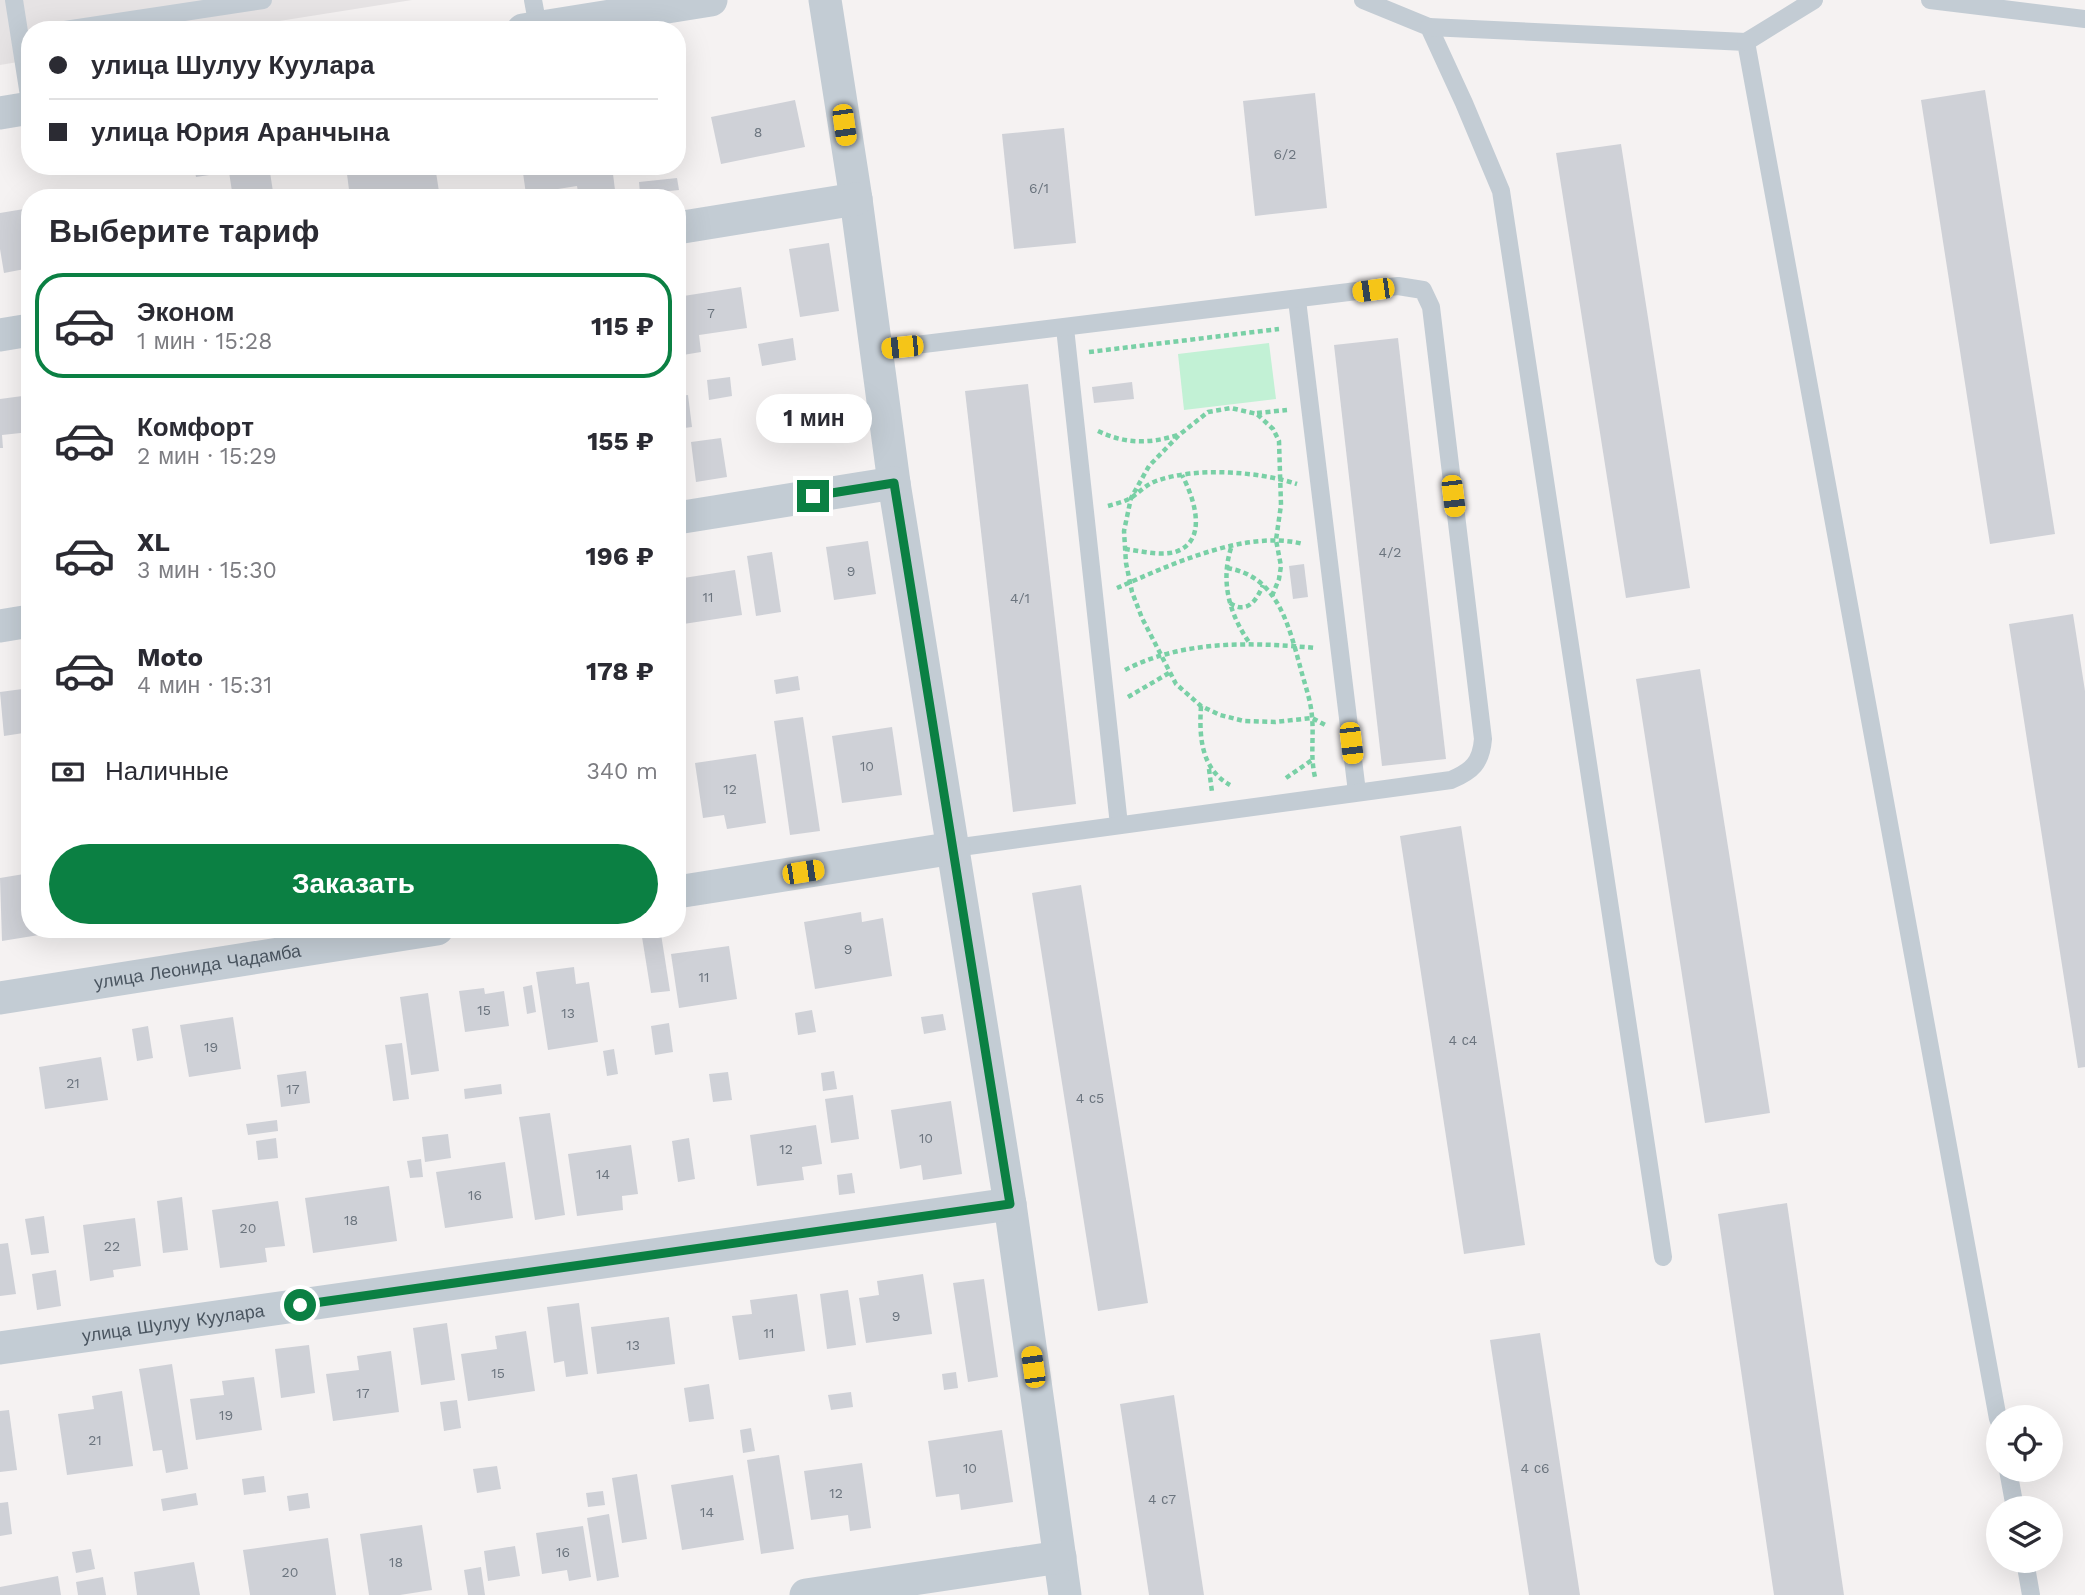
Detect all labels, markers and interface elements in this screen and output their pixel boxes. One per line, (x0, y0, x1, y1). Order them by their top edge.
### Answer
text: улица Шулуу Куулара (91, 50, 374, 80)
car (831, 103, 858, 147)
text: улица Юрия Аранчына (91, 117, 389, 147)
house number: 8 (754, 124, 762, 140)
house number: 6/2 (1274, 146, 1296, 162)
house number: 6/1 (1029, 180, 1049, 196)
text: Выберите тариф (49, 212, 320, 250)
car (1351, 277, 1396, 303)
icon: car (53, 294, 116, 357)
text: Эконом (137, 297, 235, 327)
house number: 7 (707, 305, 715, 321)
text: 115 ₽ (591, 311, 654, 341)
text: 1 мин · 15:28 (137, 328, 272, 355)
car (881, 334, 924, 360)
callout: 1 мин (755, 394, 871, 444)
text: 1 мин (783, 405, 845, 432)
icon: car (53, 409, 116, 472)
text: Комфорт (137, 412, 254, 442)
text: 155 ₽ (587, 426, 654, 456)
text: 2 мин · 15:29 (137, 443, 277, 470)
car (1441, 474, 1466, 518)
route end (797, 480, 829, 512)
icon: car (53, 524, 116, 587)
text: XL (137, 527, 170, 557)
text: 196 ₽ (585, 541, 654, 571)
house number: 4/2 (1379, 544, 1401, 560)
text: 3 мин · 15:30 (137, 557, 277, 584)
house number: 9 (847, 563, 855, 579)
house number: 11 (703, 589, 713, 605)
house number: 4/1 (1010, 590, 1030, 606)
icon: car (53, 639, 116, 702)
text: Moto (137, 642, 203, 672)
text: 178 ₽ (586, 656, 654, 686)
text: 4 мин · 15:31 (137, 672, 272, 699)
car (1339, 721, 1364, 765)
icon: cash (49, 753, 87, 791)
text: Наличные (105, 756, 229, 786)
text: 340 m (586, 758, 658, 785)
house number: 10 (860, 758, 874, 774)
house number: 12 (723, 781, 737, 797)
button: Заказать (49, 844, 658, 924)
car (781, 858, 826, 886)
street label: улица Леонида Чадамба (93, 940, 303, 993)
house number: 9 (844, 941, 852, 957)
house number: 11 (699, 969, 709, 985)
house number: 15 (477, 1002, 491, 1018)
house number: 13 (561, 1005, 575, 1021)
house number: 4 с4 (1449, 1032, 1477, 1048)
house number: 19 (204, 1039, 218, 1055)
house number: 21 (66, 1075, 80, 1091)
house number: 17 (286, 1081, 300, 1097)
house number: 4 с5 (1076, 1090, 1104, 1106)
house number: 10 (919, 1130, 933, 1146)
house number: 12 (779, 1141, 793, 1157)
house number: 14 (596, 1166, 610, 1182)
house number: 16 (468, 1187, 482, 1203)
house number: 18 (344, 1212, 358, 1228)
house number: 20 (240, 1220, 256, 1236)
house number: 22 (104, 1238, 120, 1254)
route start (284, 1289, 316, 1321)
street label: улица Шулуу Куулара (81, 1299, 267, 1346)
house number: 9 (892, 1308, 900, 1324)
house number: 11 (764, 1325, 774, 1341)
house number: 13 (626, 1337, 640, 1353)
car (1020, 1345, 1047, 1389)
house number: 15 (491, 1365, 505, 1381)
house number: 17 (356, 1385, 370, 1401)
map controls (1986, 1405, 2063, 1573)
button: locate (1986, 1405, 2063, 1482)
house number: 19 (219, 1407, 233, 1423)
house number: 21 (88, 1432, 102, 1448)
house number: 10 (963, 1460, 977, 1476)
house number: 4 с6 (1521, 1460, 1549, 1476)
house number: 12 (829, 1485, 843, 1501)
house number: 4 с7 (1148, 1491, 1176, 1507)
button: layers (1986, 1496, 2063, 1573)
house number: 14 (700, 1504, 714, 1520)
house number: 16 (556, 1544, 570, 1560)
house number: 18 (389, 1554, 403, 1570)
house number: 20 (282, 1564, 298, 1580)

